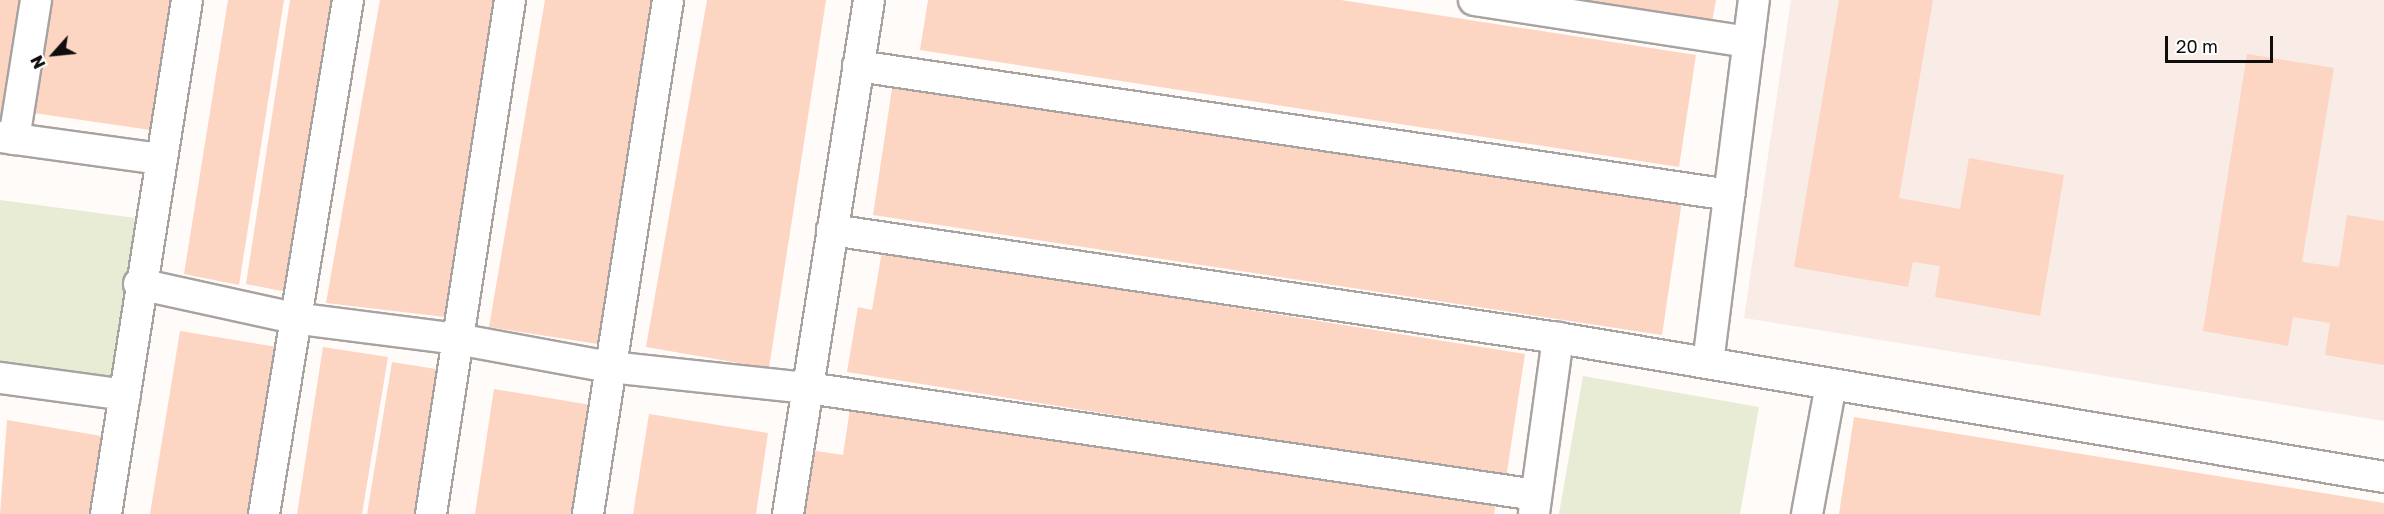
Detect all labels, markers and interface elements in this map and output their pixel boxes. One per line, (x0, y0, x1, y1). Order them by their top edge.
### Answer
north arrow (24, 24, 84, 84)
scale bar (2168, 24, 2276, 62)
text: 20 m (2176, 35, 2218, 57)
text: N (26, 52, 50, 72)

